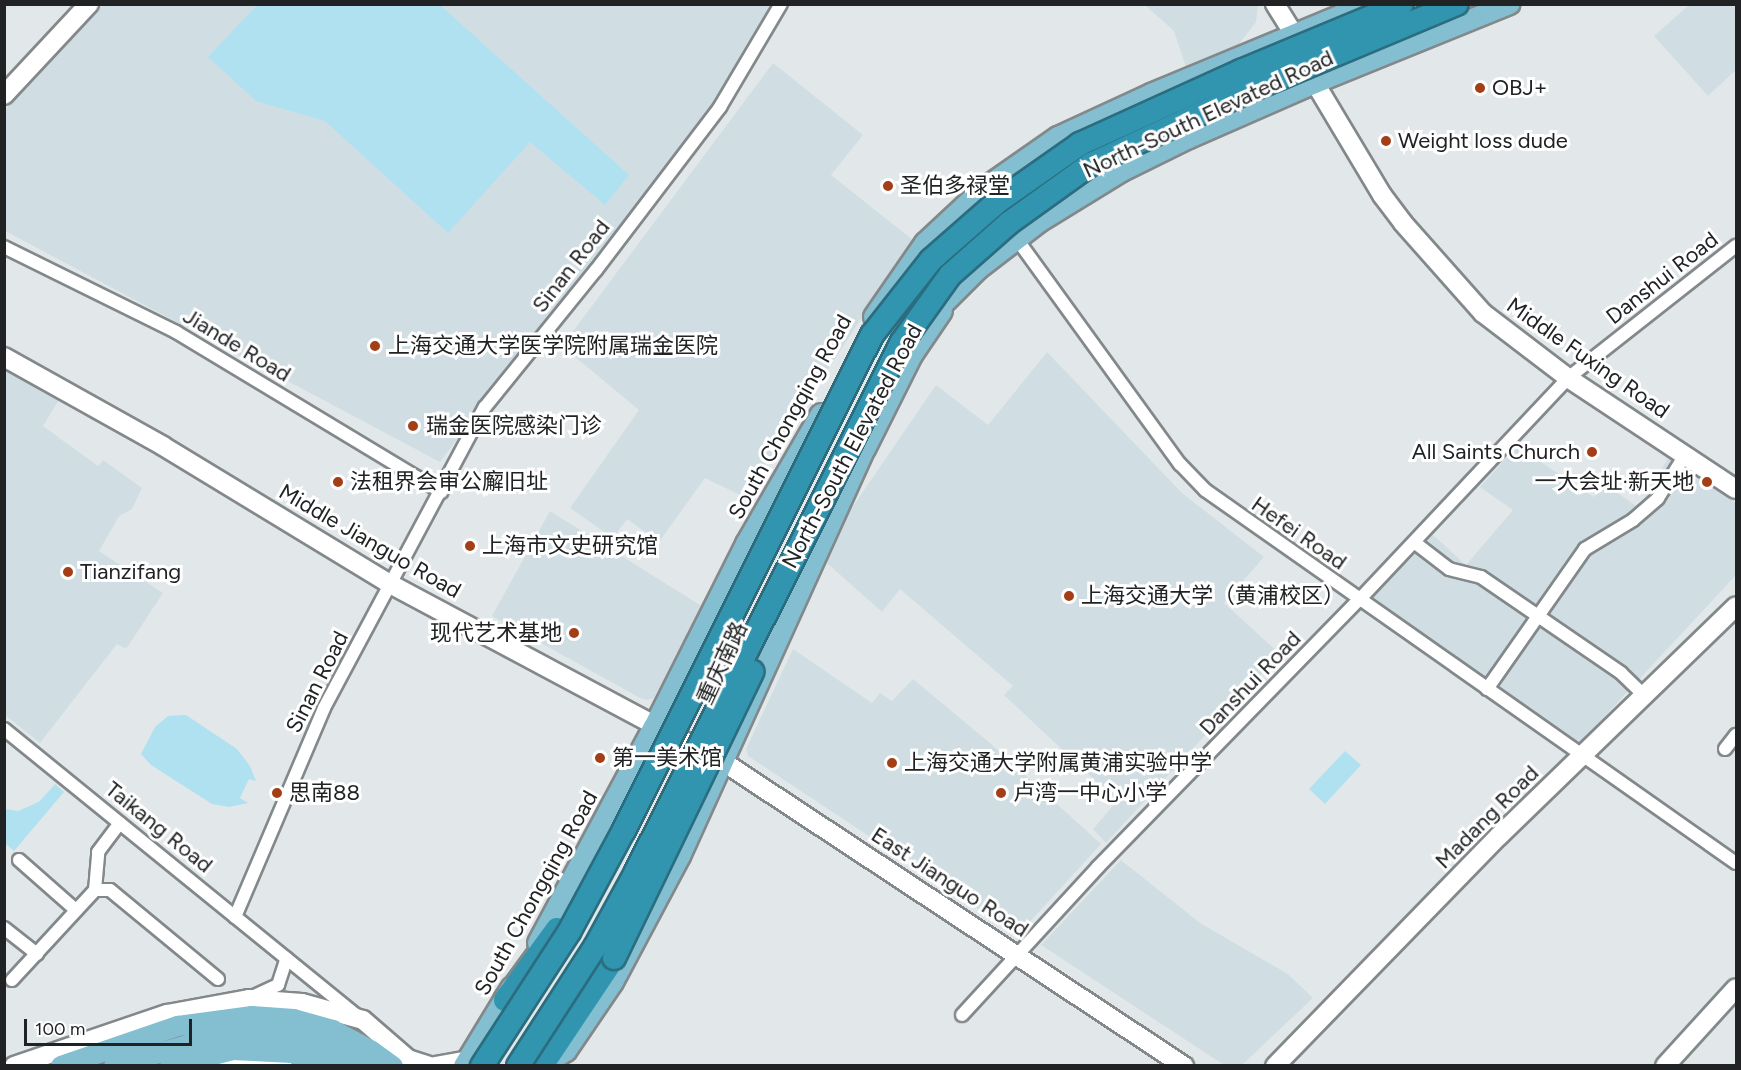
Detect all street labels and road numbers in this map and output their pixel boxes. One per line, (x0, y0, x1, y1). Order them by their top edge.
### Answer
street label: North-South Elevated Road (1079, 44, 1337, 184)
street label: Sinan Road (527, 214, 615, 318)
street label: Danshui Road (1601, 226, 1723, 330)
street label: Middle Fuxing Road (1502, 292, 1674, 424)
street label: Jiande Road (178, 303, 296, 387)
street label: South Chongqing Road (723, 310, 857, 524)
street label: North-South Elevated Road (776, 319, 928, 573)
street label: Middle Jianguo Road (274, 478, 466, 604)
street label: Hefei Road (1246, 491, 1352, 575)
street label: 重庆南路 (691, 618, 753, 708)
street label: Danshui Road (1194, 625, 1306, 741)
street label: Sinan Road (280, 627, 354, 737)
street label: Madang Road (1430, 760, 1544, 874)
street label: Taikang Road (100, 776, 218, 878)
street label: South Chongqing Road (469, 786, 603, 1000)
street label: East Jianguo Road (866, 821, 1034, 943)

